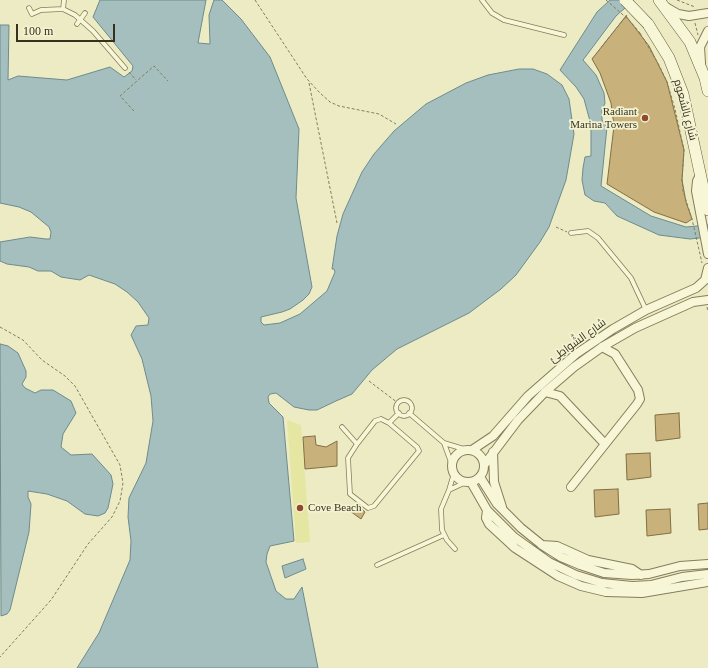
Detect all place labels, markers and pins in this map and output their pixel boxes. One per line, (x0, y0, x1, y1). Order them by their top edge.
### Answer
place label: Radiant Marina Towers (570, 105, 637, 131)
marker: Radiant Marina Towers (640, 113, 650, 123)
place label: Cove Beach (308, 501, 361, 515)
marker: Cove Beach (295, 503, 305, 513)

